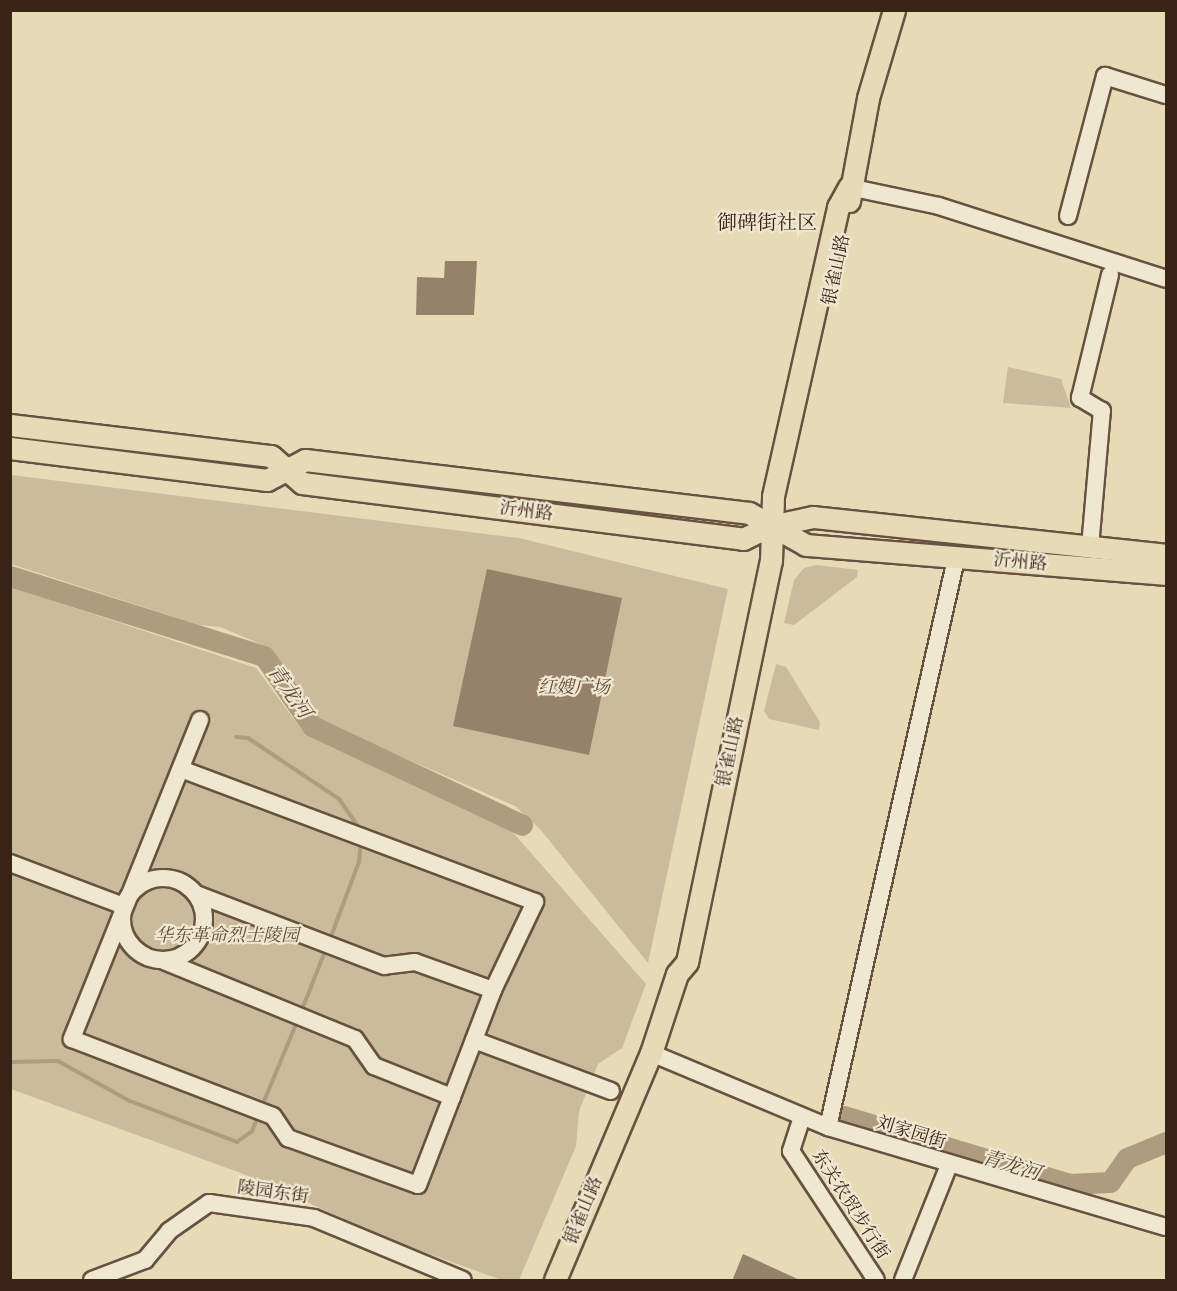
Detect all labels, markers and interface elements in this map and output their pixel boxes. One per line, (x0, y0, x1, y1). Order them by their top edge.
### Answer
district label: 御碑街社区 (717, 211, 817, 235)
street label: 银雀山路 (819, 233, 855, 307)
street label: 沂州路 (498, 498, 554, 526)
street label: 沂州路 (992, 550, 1048, 576)
water label: 青龙河 (262, 661, 316, 723)
park label: 红嫂广场 (538, 677, 610, 699)
street label: 银雀山路 (713, 715, 749, 789)
park label: 华东革命烈士陵园 (155, 925, 299, 947)
street label: 刘家园街 (873, 1112, 949, 1154)
street label: 东关农贸步行街 (807, 1146, 893, 1264)
water label: 青龙河 (979, 1146, 1043, 1186)
street label: 银雀山路 (560, 1174, 608, 1248)
street label: 陵园东街 (236, 1177, 310, 1209)

